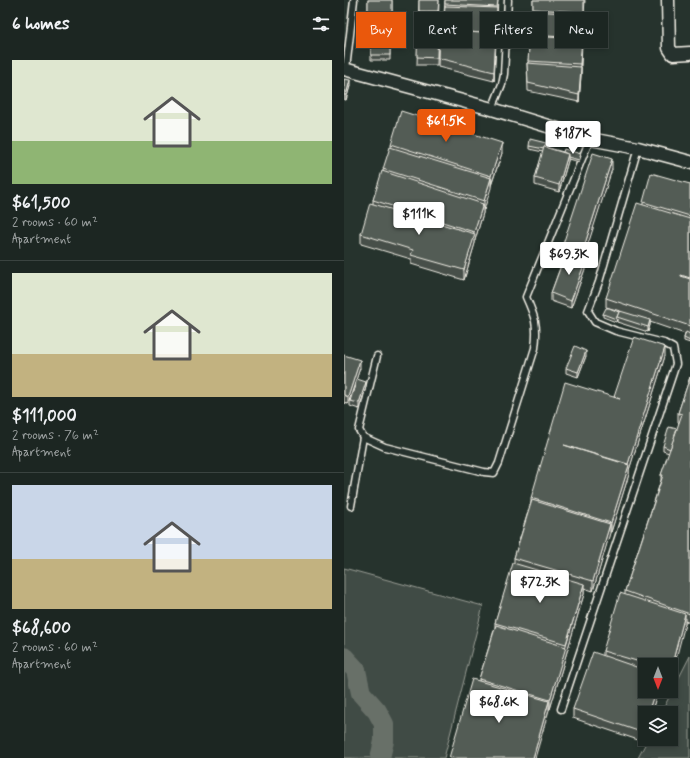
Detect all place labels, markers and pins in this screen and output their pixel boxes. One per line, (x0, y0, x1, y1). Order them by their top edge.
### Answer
pin: $61.5K (413, 109, 479, 143)
pin: $187K (545, 121, 601, 155)
pin: $111K (391, 202, 447, 236)
pin: $69.3K (536, 242, 602, 276)
pin: $72.3K (507, 570, 573, 604)
pin: $68.6K (466, 690, 532, 724)

